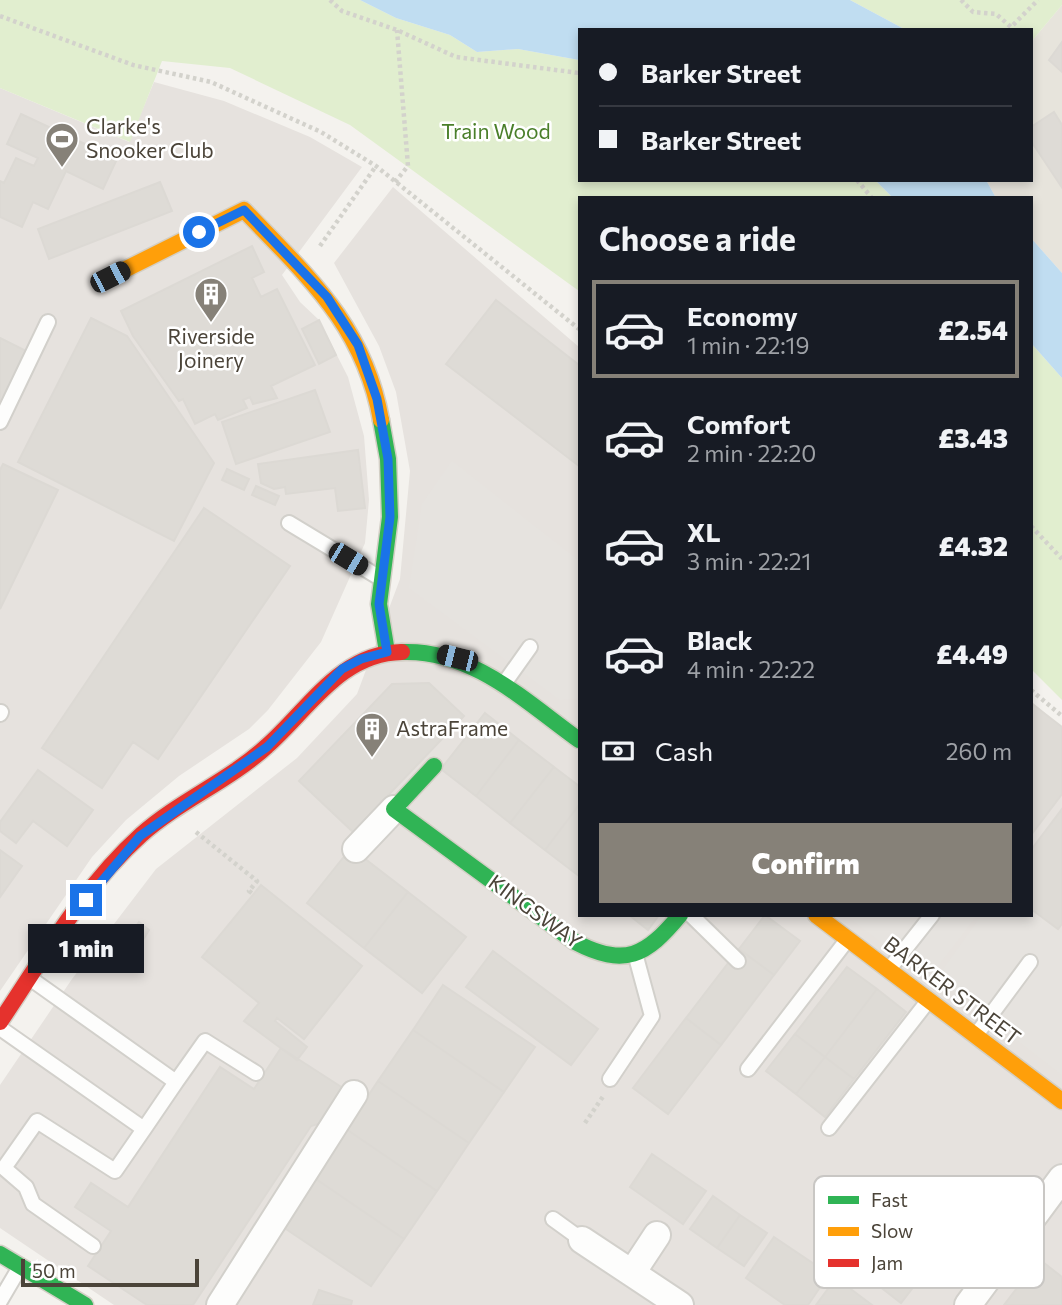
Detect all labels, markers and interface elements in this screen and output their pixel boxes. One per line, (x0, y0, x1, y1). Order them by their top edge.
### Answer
text: Barker Street (641, 57, 801, 88)
place label: Clarke's Snooker Club (86, 113, 214, 162)
park label: Train Wood (441, 118, 551, 143)
sports icon: Clarke's Snooker Club (43, 120, 81, 169)
text: Barker Street (641, 124, 801, 155)
route start (183, 216, 215, 248)
text: Choose a ride (599, 218, 796, 258)
car (87, 258, 134, 296)
building icon: Riverside Joinery (192, 275, 230, 324)
icon: car (603, 298, 666, 361)
text: Economy (687, 300, 798, 331)
text: £2.54 (938, 314, 1008, 345)
place label: Riverside Joinery (167, 323, 255, 372)
text: 1 min · 22:19 (687, 331, 809, 359)
icon: car (603, 406, 666, 469)
text: Comfort (687, 408, 790, 439)
text: £3.43 (938, 422, 1008, 453)
text: 2 min · 22:20 (687, 439, 816, 467)
icon: car (603, 514, 666, 577)
text: XL (687, 516, 721, 547)
text: £4.32 (938, 530, 1008, 561)
car (325, 539, 372, 579)
text: 3 min · 22:21 (687, 547, 811, 575)
icon: car (603, 622, 666, 685)
text: Black (687, 624, 753, 655)
text: £4.49 (936, 638, 1008, 669)
car (435, 643, 480, 673)
text: 4 min · 22:22 (687, 655, 815, 683)
building icon: AstraFrame (353, 710, 391, 759)
place label: AstraFrame (396, 715, 508, 740)
icon: cash (599, 732, 637, 770)
text: Cash (655, 735, 713, 766)
text: 260 m (946, 737, 1012, 765)
button: Confirm (599, 823, 1012, 903)
street label: KINGSWAY (484, 869, 588, 953)
route end (70, 884, 102, 916)
callout: 1 min (28, 925, 144, 974)
street label: BARKER STREET (880, 930, 1026, 1049)
text: 1 min (58, 934, 114, 962)
legend (814, 1176, 1044, 1288)
text: Fast (871, 1188, 908, 1211)
text: Slow (871, 1219, 913, 1242)
text: Jam (871, 1251, 903, 1274)
scale bar (21, 1256, 200, 1288)
text: 50 m (32, 1259, 76, 1282)

